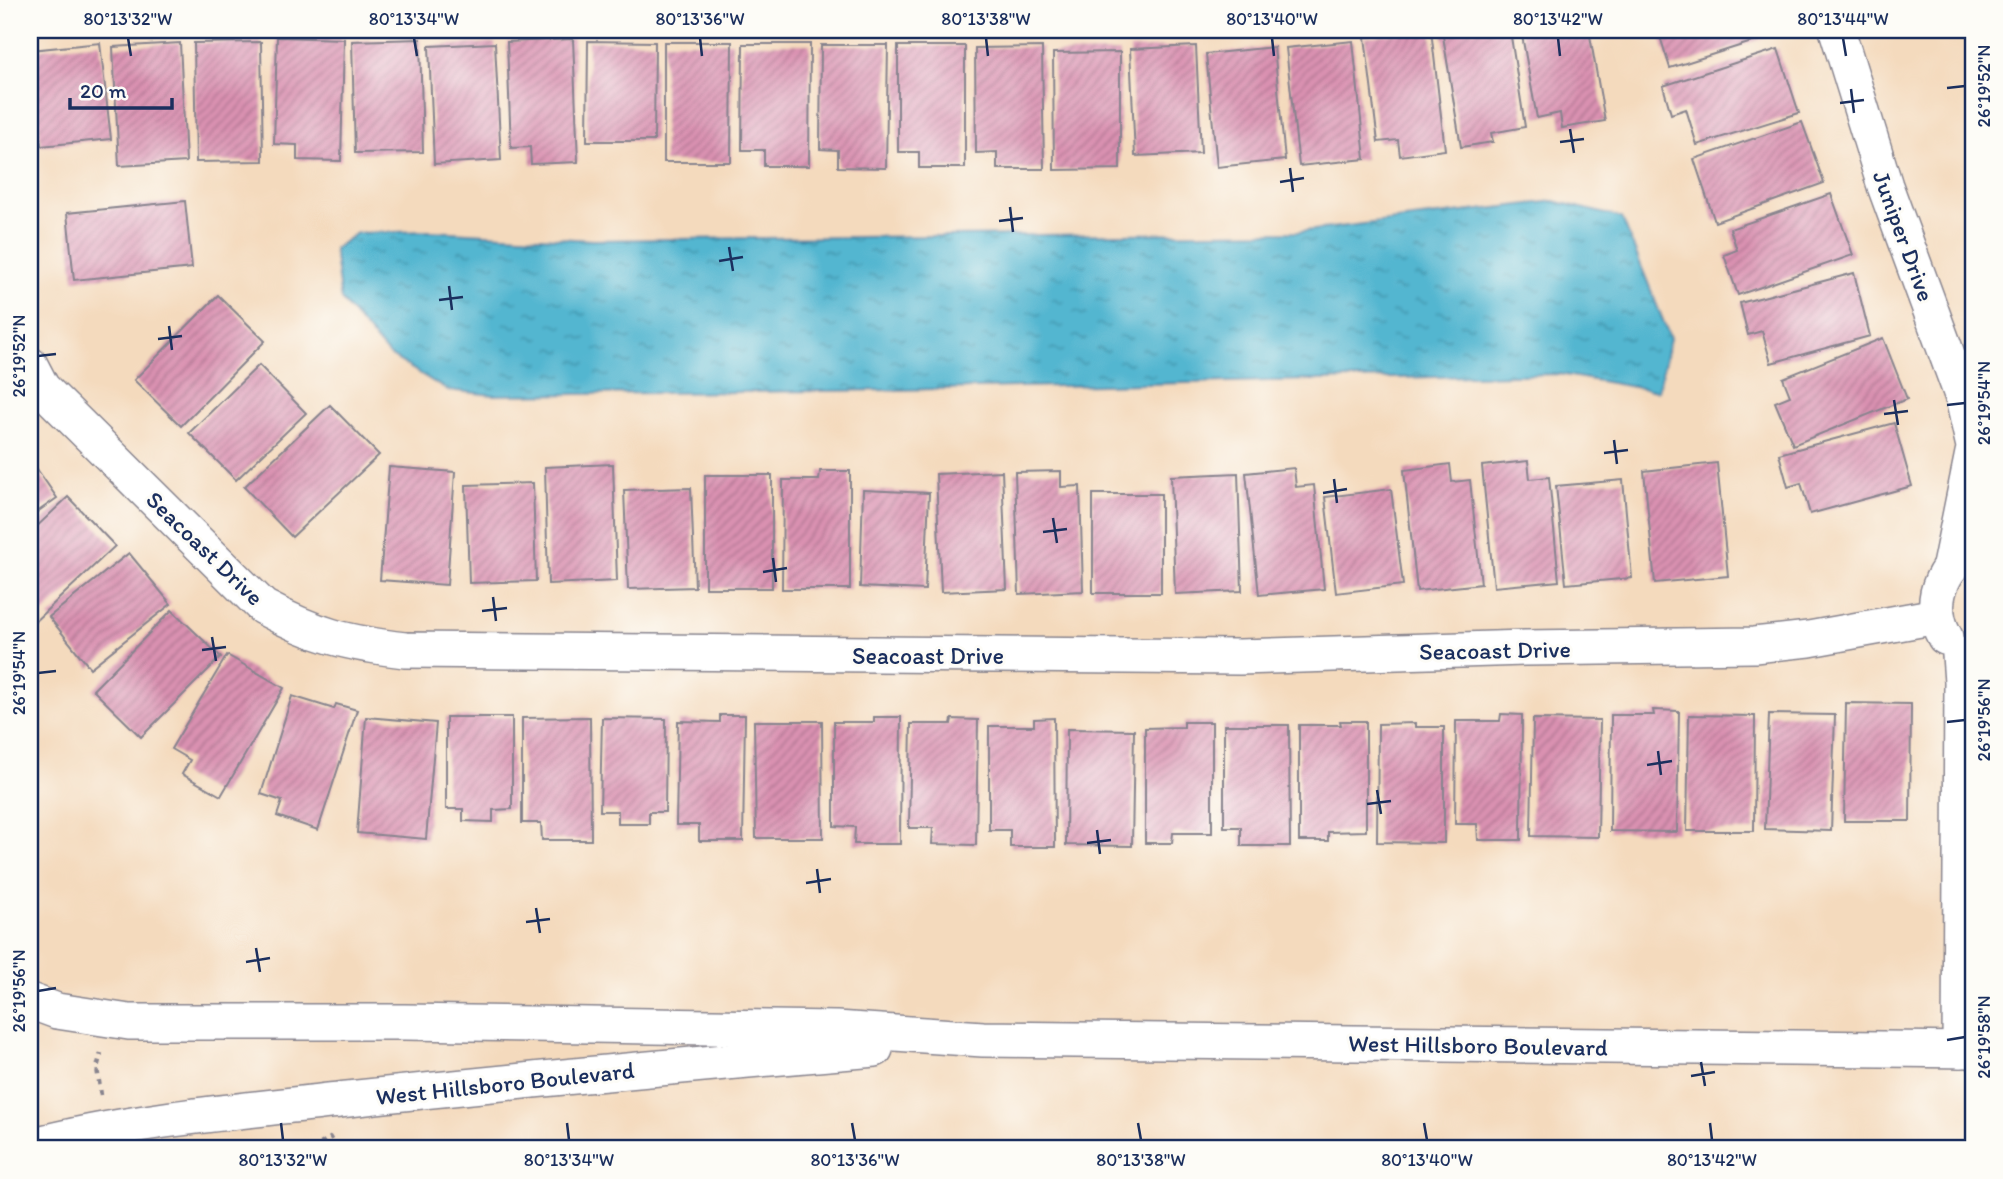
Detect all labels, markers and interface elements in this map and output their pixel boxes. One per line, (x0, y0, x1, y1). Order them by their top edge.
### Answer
text: 80°13'32"W (83, 8, 173, 30)
text: 80°13'34"W (369, 8, 459, 30)
text: 80°13'36"W (655, 8, 745, 30)
text: 80°13'38"W (941, 8, 1031, 30)
text: 80°13'40"W (1226, 8, 1318, 30)
text: 80°13'42"W (1513, 8, 1603, 30)
text: 80°13'44"W (1797, 8, 1889, 30)
text: 26°19'52"N (1973, 44, 1995, 128)
scale bar (70, 66, 172, 110)
text: 20 m (80, 78, 127, 103)
street label: Juniper Drive (1867, 167, 1941, 305)
text: 26°19'52"N (8, 314, 30, 398)
text: 26°19'54"N (1973, 361, 1995, 445)
street label: Seacoast Drive (140, 485, 270, 611)
text: 26°19'54"N (8, 631, 30, 715)
street label: Seacoast Drive (1419, 634, 1571, 666)
street label: Seacoast Drive (852, 641, 1004, 670)
text: 26°19'56"N (1973, 678, 1995, 762)
text: 26°19'56"N (8, 949, 30, 1033)
text: 26°19'58"N (1973, 995, 1995, 1079)
street label: West Hillsboro Boulevard (1348, 1028, 1608, 1062)
street label: West Hillsboro Boulevard (374, 1055, 636, 1111)
text: 80°13'32"W (238, 1149, 328, 1171)
text: 80°13'34"W (524, 1149, 614, 1171)
text: 80°13'36"W (810, 1149, 900, 1171)
text: 80°13'38"W (1096, 1149, 1186, 1171)
text: 80°13'40"W (1381, 1149, 1473, 1171)
text: 80°13'42"W (1667, 1149, 1757, 1171)

